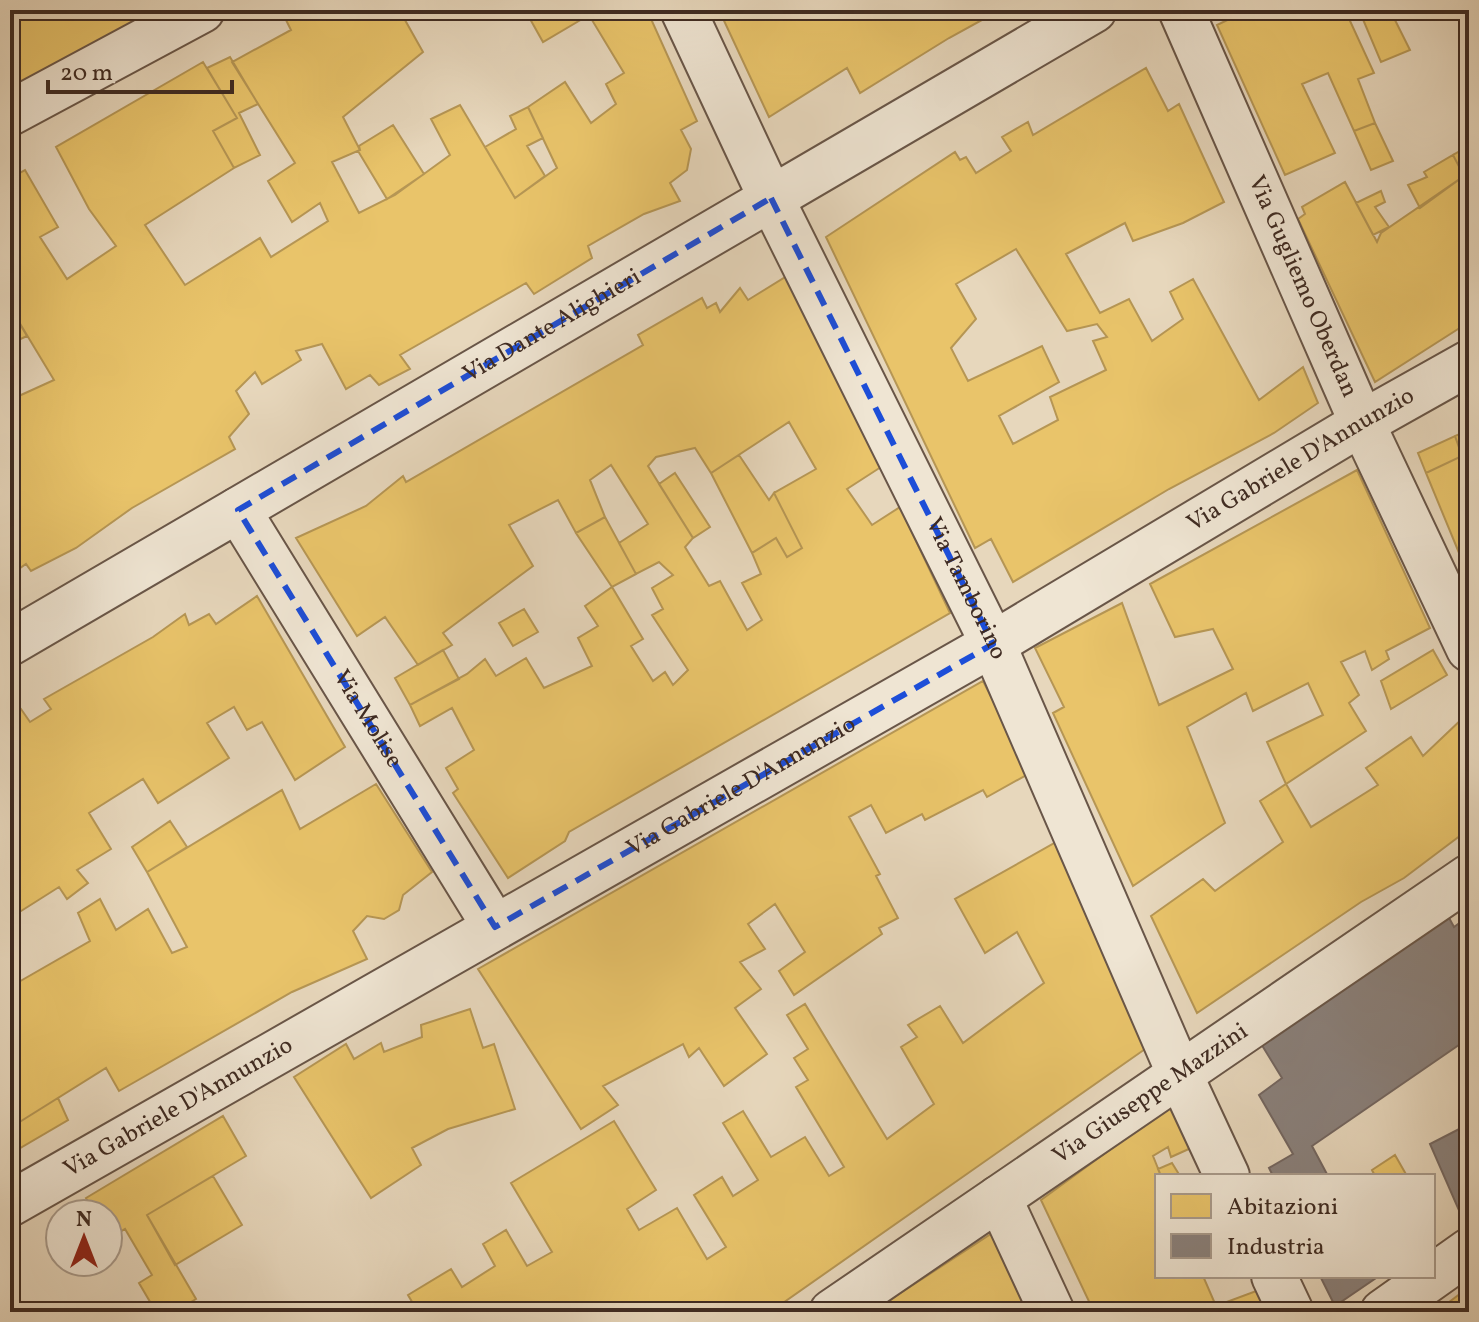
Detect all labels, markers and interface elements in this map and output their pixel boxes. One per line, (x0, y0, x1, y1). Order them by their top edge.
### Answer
scale bar (48, 44, 232, 94)
text: 20 m (60, 57, 113, 91)
street label: Via Gugliemo Oberdan (1239, 170, 1366, 403)
street label: Via Dante Alighieri (457, 261, 648, 392)
street label: Via Gabriele D'Annunzio (1181, 380, 1421, 541)
street label: Via Tamborino (916, 512, 1015, 665)
street label: Via Molise (324, 664, 410, 775)
street label: Via Gabriele D'Annunzio (621, 708, 863, 866)
street label: Via Giuseppe Mazzini (1046, 1015, 1255, 1173)
street label: Via Gabriele D'Annunzio (58, 1029, 300, 1187)
legend (1155, 1174, 1435, 1278)
text: Abitazioni (1227, 1191, 1338, 1225)
north arrow (44, 1198, 124, 1278)
text: N (76, 1205, 92, 1236)
text: Industria (1227, 1231, 1325, 1265)

